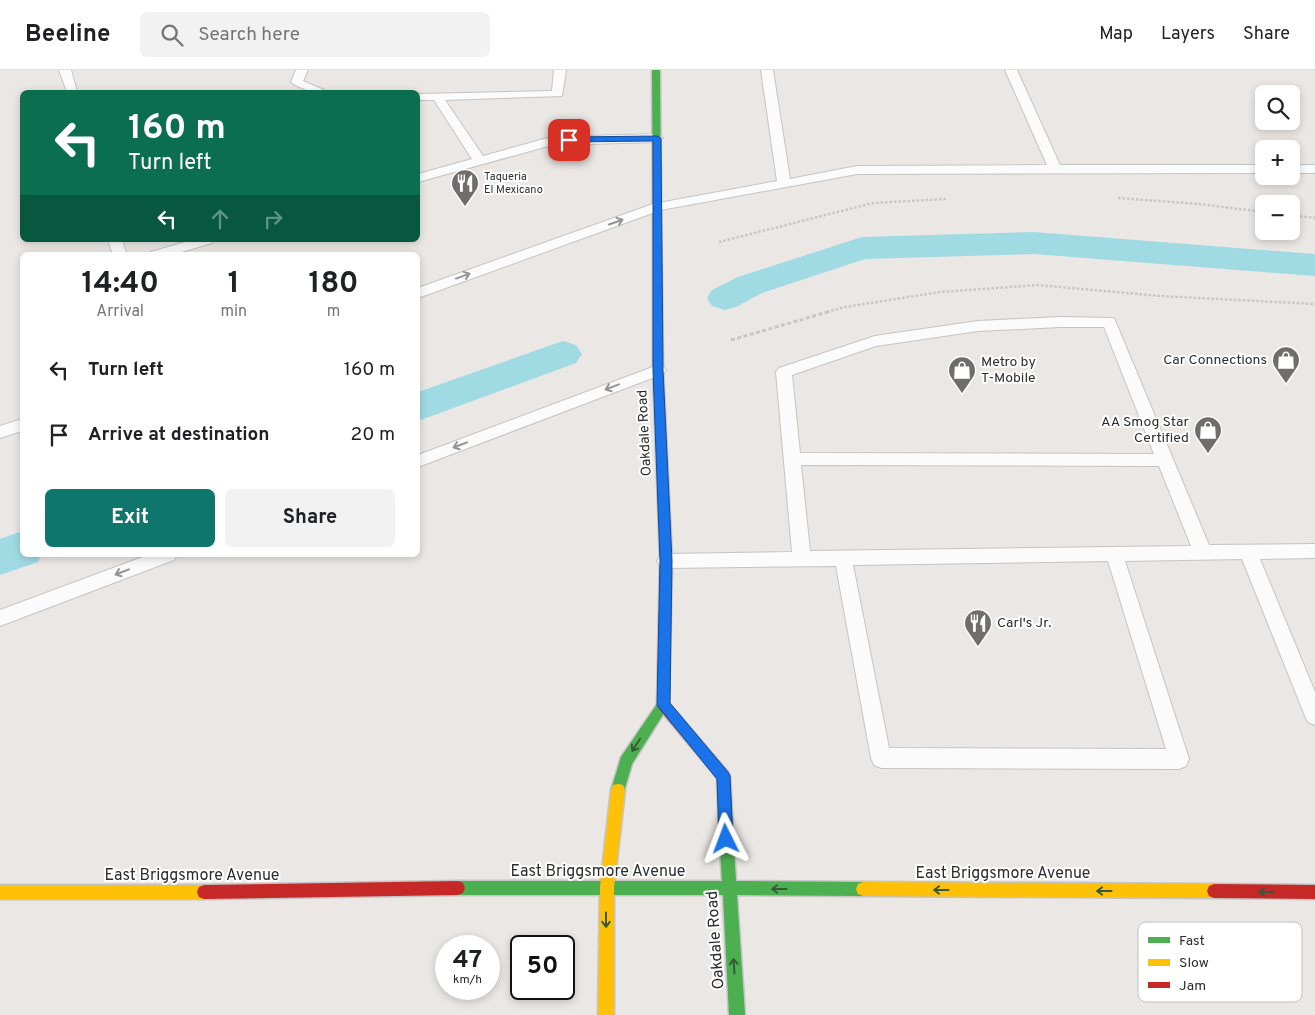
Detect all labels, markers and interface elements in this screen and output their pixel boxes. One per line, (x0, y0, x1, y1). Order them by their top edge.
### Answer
search box (140, 12, 490, 57)
text: Beeline (25, 20, 110, 50)
icon: search (158, 21, 186, 49)
text: Search here (198, 23, 300, 47)
text: Map (1099, 23, 1133, 46)
text: Layers (1161, 23, 1215, 46)
text: Share (1243, 23, 1290, 46)
map controls (1255, 85, 1300, 240)
button: search (1255, 85, 1300, 130)
text: 160 m (128, 107, 226, 151)
icon: left (45, 110, 110, 175)
pin (548, 119, 590, 161)
icon: arrive (555, 126, 583, 154)
button: + (1255, 140, 1300, 185)
text: Turn left (128, 150, 211, 177)
restaurant icon: Taqueria El Mexicano (450, 168, 480, 207)
place label: Taqueria El Mexicano (484, 170, 543, 197)
button: − (1255, 195, 1300, 240)
icon: left (153, 205, 181, 233)
icon: ahead (206, 205, 234, 233)
icon: right (259, 205, 287, 233)
one-way arrow (608, 217, 624, 226)
text: 14:40 (81, 266, 159, 303)
text: 1 (228, 266, 240, 303)
text: 180 (308, 266, 359, 303)
one-way arrow (455, 271, 471, 280)
text: Arrival (96, 302, 144, 322)
text: min (220, 302, 247, 322)
text: m (327, 302, 340, 322)
shop icon: Car Connections (1271, 345, 1301, 384)
place label: Car Connections (1163, 352, 1267, 369)
place label: Metro by T-Mobile (981, 354, 1036, 387)
shop icon: Metro by T-Mobile (947, 355, 977, 394)
icon: left (45, 356, 73, 384)
text: Turn left (88, 358, 164, 382)
text: 160 m (344, 358, 395, 382)
one-way arrow (605, 383, 620, 392)
street label: Oakdale Road (634, 389, 656, 477)
place label: AA Smog Star Certified (1101, 414, 1190, 447)
shop icon: AA Smog Star Certified (1193, 415, 1223, 454)
icon: arrive (45, 421, 73, 449)
text: Arrive at destination (88, 423, 269, 447)
text: 20 m (351, 423, 395, 447)
one-way arrow (453, 440, 468, 450)
button: Exit (45, 489, 215, 547)
button: Share (225, 489, 395, 547)
one-way arrow (115, 568, 130, 577)
restaurant icon: Carl's Jr. (963, 608, 993, 647)
place label: Carl's Jr. (997, 615, 1051, 632)
one-way arrow (630, 738, 641, 752)
position arrow (699, 812, 751, 864)
street label: East Briggsmore Avenue (511, 862, 685, 882)
street label: East Briggsmore Avenue (916, 864, 1090, 884)
street label: East Briggsmore Avenue (105, 866, 279, 886)
one-way arrow (771, 884, 788, 894)
one-way arrow (934, 885, 950, 895)
one-way arrow (1096, 886, 1112, 896)
one-way arrow (1259, 887, 1275, 897)
street label: Oakdale Road (703, 890, 729, 990)
one-way arrow (601, 912, 611, 928)
legend (1138, 922, 1302, 1002)
text: Fast (1179, 933, 1205, 950)
speed limit sign: 50 (510, 935, 575, 1000)
text: 47 (453, 945, 482, 977)
text: Slow (1179, 955, 1209, 972)
one-way arrow (729, 959, 738, 975)
text: km/h (453, 972, 482, 988)
text: Jam (1179, 978, 1206, 995)

